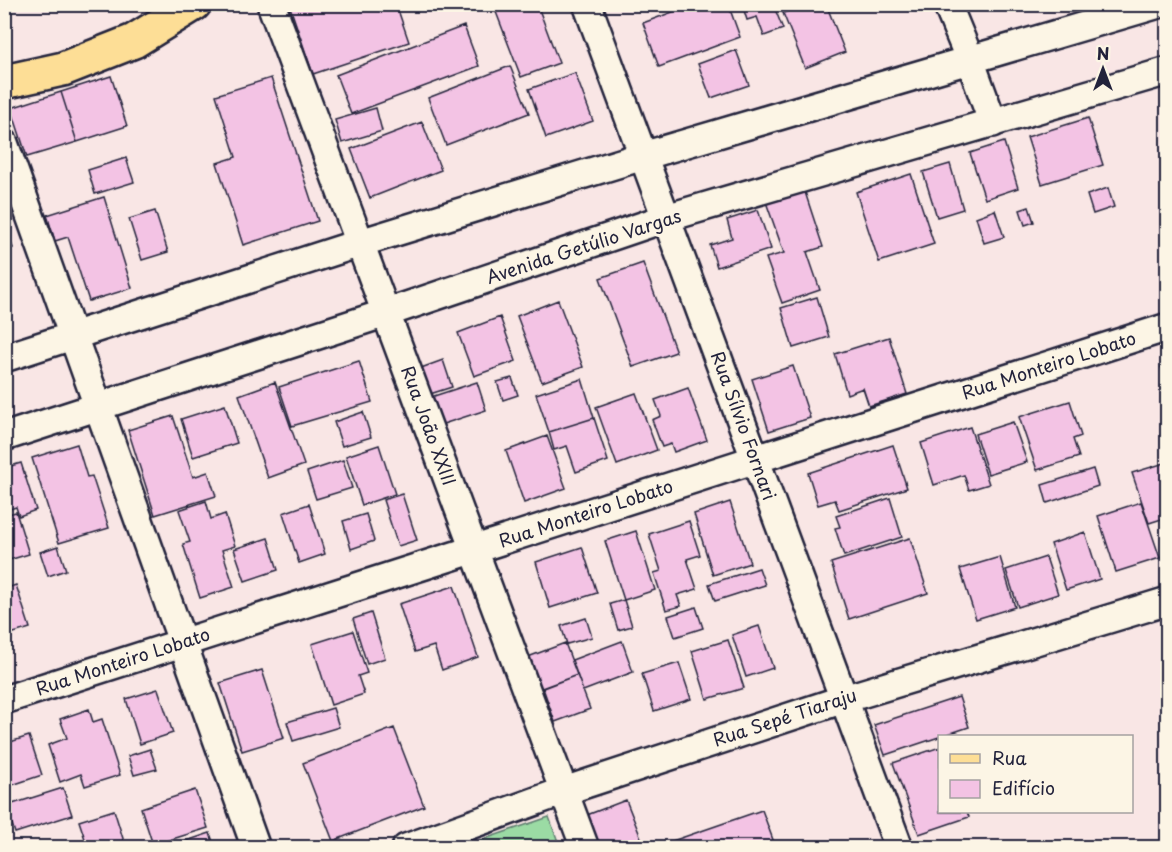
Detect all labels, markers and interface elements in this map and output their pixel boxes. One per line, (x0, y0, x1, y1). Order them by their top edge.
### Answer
north arrow (1073, 39, 1133, 99)
text: N (1097, 41, 1109, 65)
street label: Avenida Getúlio Vargas (483, 201, 684, 290)
street label: Rua Monteiro Lobato (958, 324, 1139, 405)
street label: Rua Sílvio Fornari (705, 347, 784, 504)
street label: Rua João XXIII (395, 362, 464, 489)
street label: Rua Monteiro Lobato (495, 472, 676, 553)
street label: Rua Monteiro Lobato (32, 620, 213, 701)
street label: Rua Sepé Tiaraju (709, 681, 860, 753)
legend (938, 735, 1133, 813)
text: Rua (992, 744, 1027, 771)
text: Edifício (992, 774, 1055, 801)

